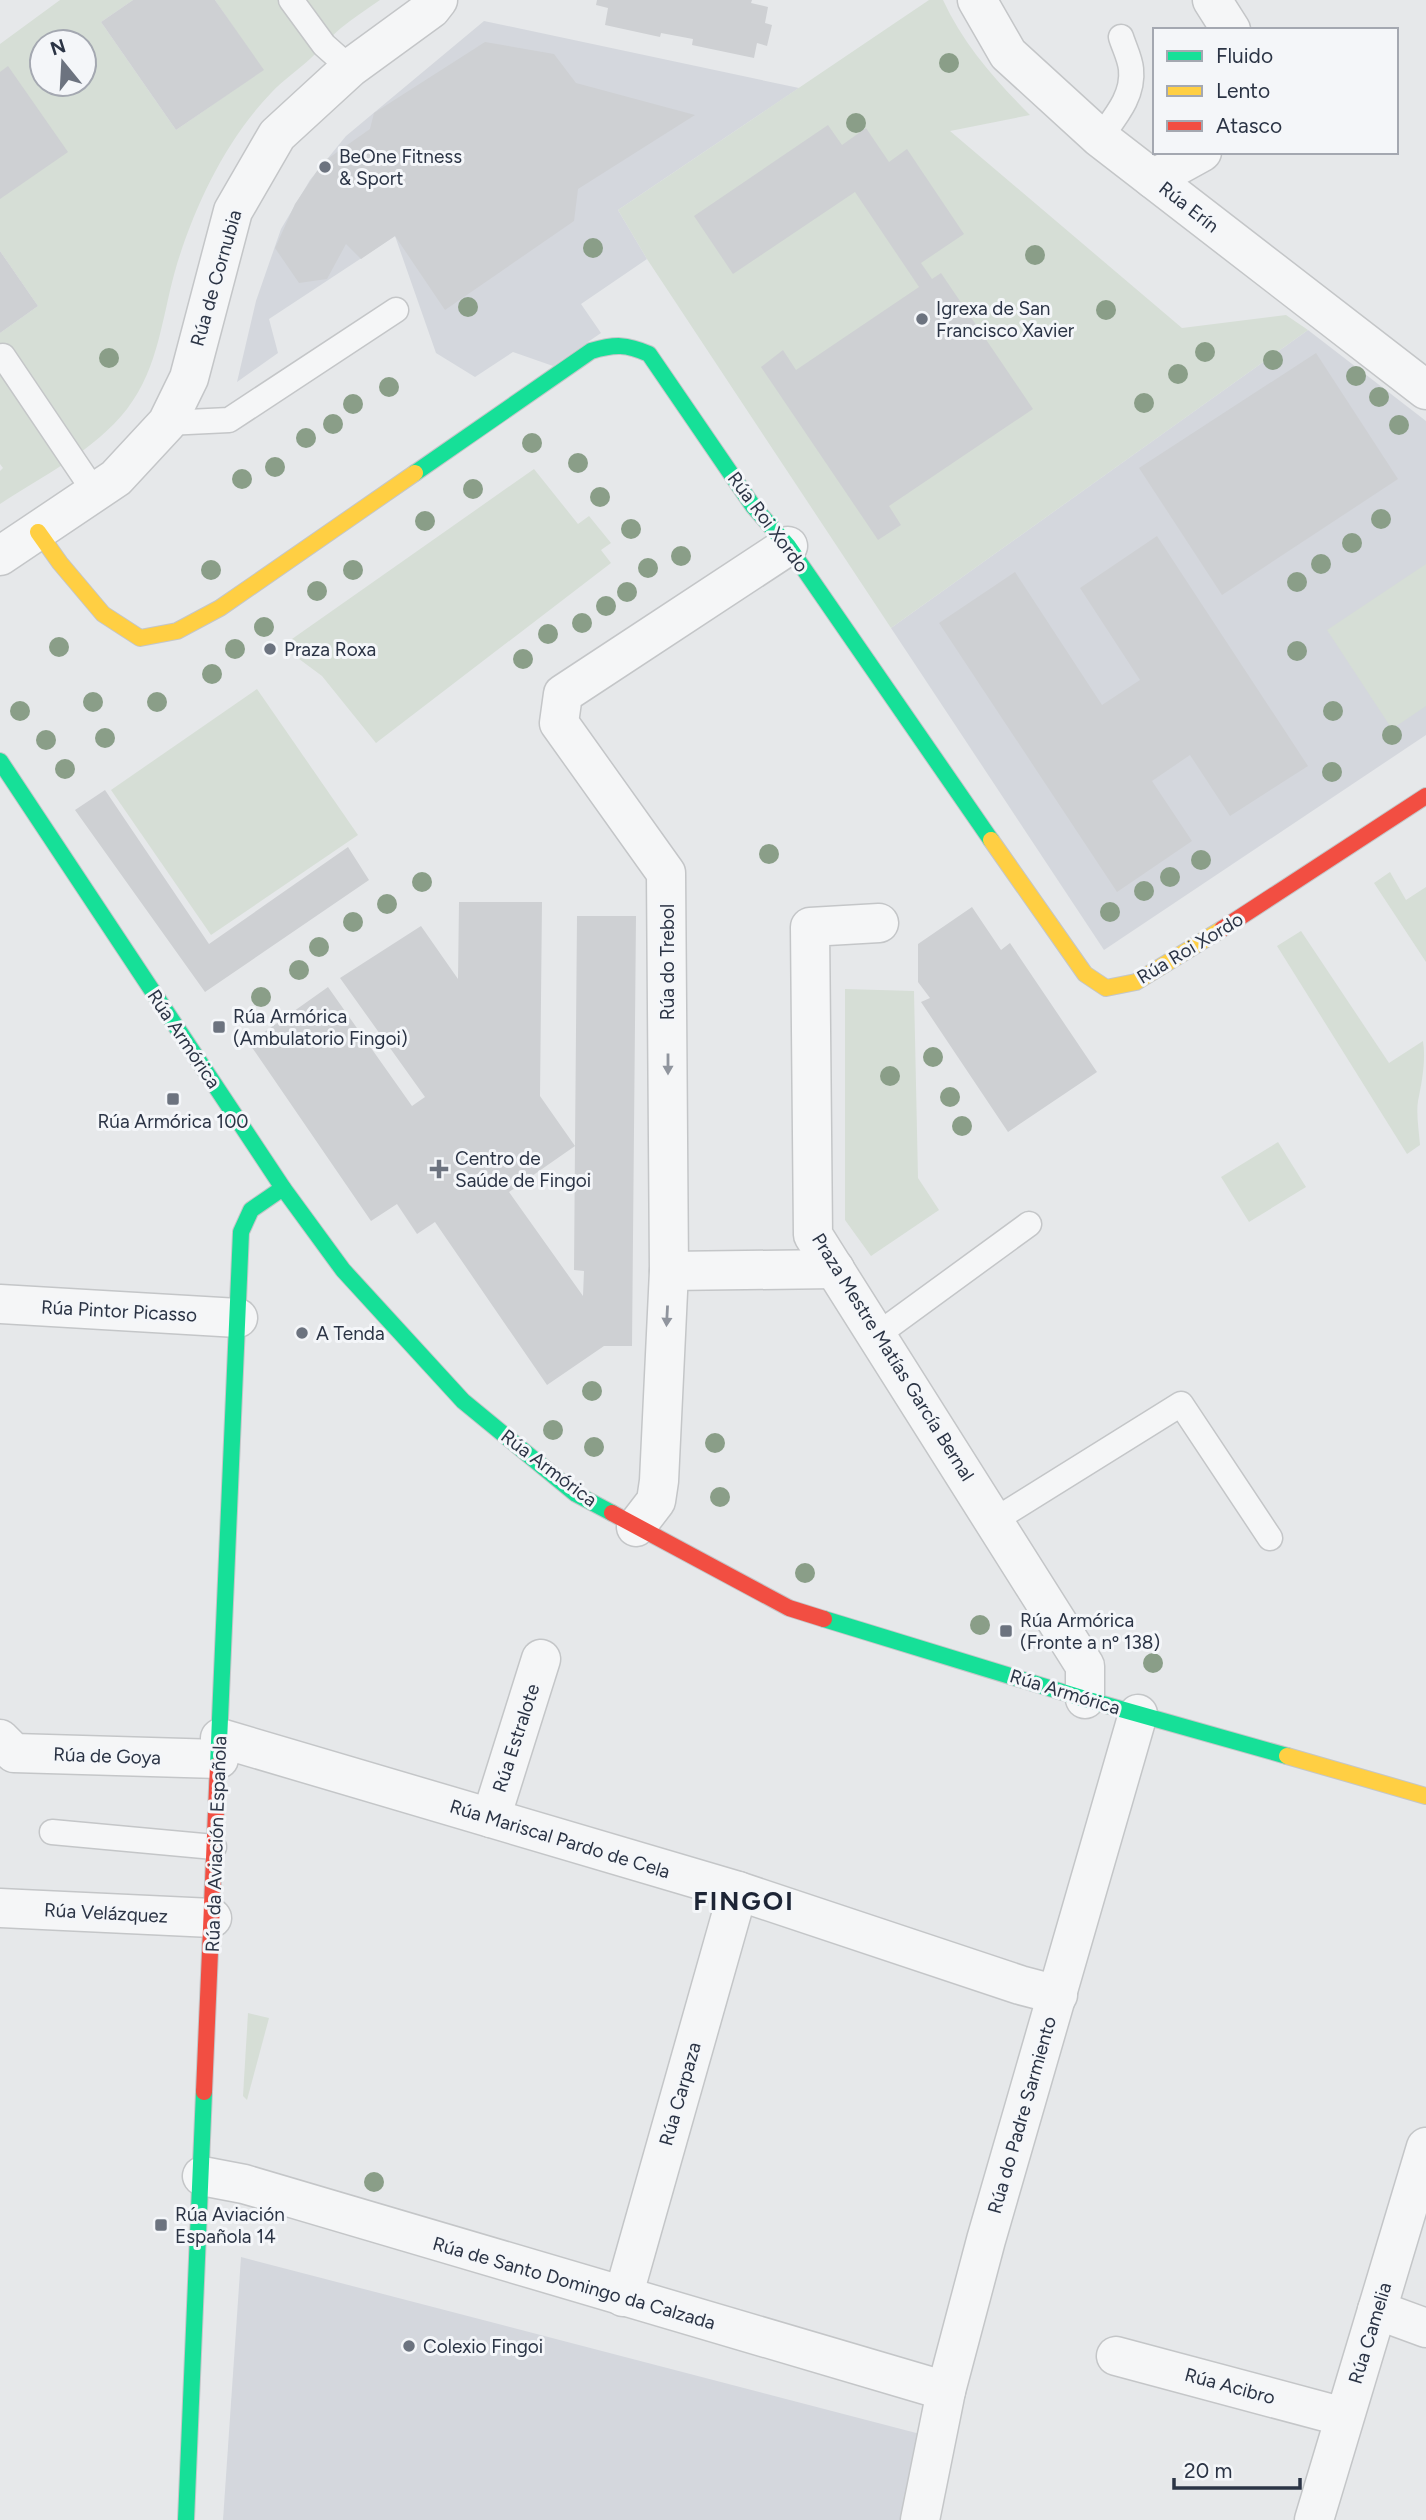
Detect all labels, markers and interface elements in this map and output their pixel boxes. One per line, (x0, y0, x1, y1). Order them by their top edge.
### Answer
north arrow (28, 28, 98, 98)
legend (1153, 28, 1398, 154)
text: N (47, 34, 68, 61)
text: Fluido (1216, 43, 1273, 68)
text: Lento (1216, 78, 1270, 103)
text: Atasco (1216, 113, 1282, 138)
place label: BeOne Fitness & Sport (339, 145, 462, 190)
marker: BeOne Fitness & Sport (317, 159, 333, 175)
street label: Rúa Erín (1155, 177, 1223, 237)
street label: Rúa de Cornubia (186, 207, 246, 349)
place label: Igrexa de San Francisco Xavier (936, 297, 1075, 342)
marker: Igrexa de San Francisco Xavier (914, 311, 930, 327)
street label: Rúa Roi Xordo (723, 467, 813, 577)
place label: Praza Roxa (284, 638, 376, 661)
marker: Praza Roxa (262, 641, 278, 657)
street label: Rúa do Trebol (656, 904, 679, 1020)
street label: Rúa Roi Xordo (1133, 907, 1247, 989)
street label: Rúa Armórica (143, 985, 225, 1093)
place label: Rúa Armórica (Ambulatorio Fingoi) (233, 1005, 408, 1050)
marker: Rúa Armórica (Ambulatorio Fingoi) (211, 1019, 227, 1035)
one-way arrow (662, 1053, 674, 1075)
marker: Rúa Armórica 100 (165, 1091, 181, 1107)
place label: Rúa Armórica 100 (97, 1110, 249, 1133)
place label: Centro de Saúde de Fingoi (455, 1147, 591, 1192)
marker: Centro de Saúde de Fingoi (429, 1159, 449, 1179)
street label: Praza Mestre Matías García Bernal (807, 1229, 979, 1485)
street label: Rúa Pintor Picasso (40, 1295, 198, 1327)
one-way arrow (661, 1305, 672, 1327)
place label: A Tenda (316, 1322, 385, 1345)
marker: A Tenda (294, 1325, 310, 1341)
street label: Rúa Armórica (496, 1424, 602, 1512)
place label: Rúa Armórica (Fronte a nº 138) (1020, 1609, 1160, 1654)
marker: Rúa Armórica (Fronte a nº 138) (998, 1623, 1014, 1639)
street label: Rúa Armórica (1007, 1664, 1123, 1720)
street label: Rúa Estralote (488, 1681, 544, 1795)
street label: Rúa da Aviación Española (201, 1735, 231, 1953)
street label: Rúa de Goya (53, 1743, 161, 1769)
street label: Rúa Mariscal Pardo de Cela (447, 1795, 673, 1883)
district label: FINGOI (693, 1885, 795, 1917)
street label: Rúa Velázquez (43, 1898, 169, 1928)
street label: Rúa do Padre Sarmiento (983, 2014, 1061, 2216)
street label: Rúa Carpaza (654, 2040, 706, 2148)
place label: Rúa Aviación Española 14 (175, 2203, 285, 2248)
marker: Rúa Aviación Española 14 (153, 2217, 169, 2233)
street label: Rúa de Santo Domingo da Calzada (430, 2232, 718, 2334)
street label: Rúa Camelia (1344, 2279, 1396, 2387)
place label: Colexio Fingoi (423, 2335, 543, 2358)
marker: Colexio Fingoi (401, 2338, 417, 2354)
street label: Rúa Acibro (1182, 2363, 1278, 2409)
scale bar (1174, 2446, 1300, 2490)
text: 20 m (1184, 2458, 1232, 2483)

